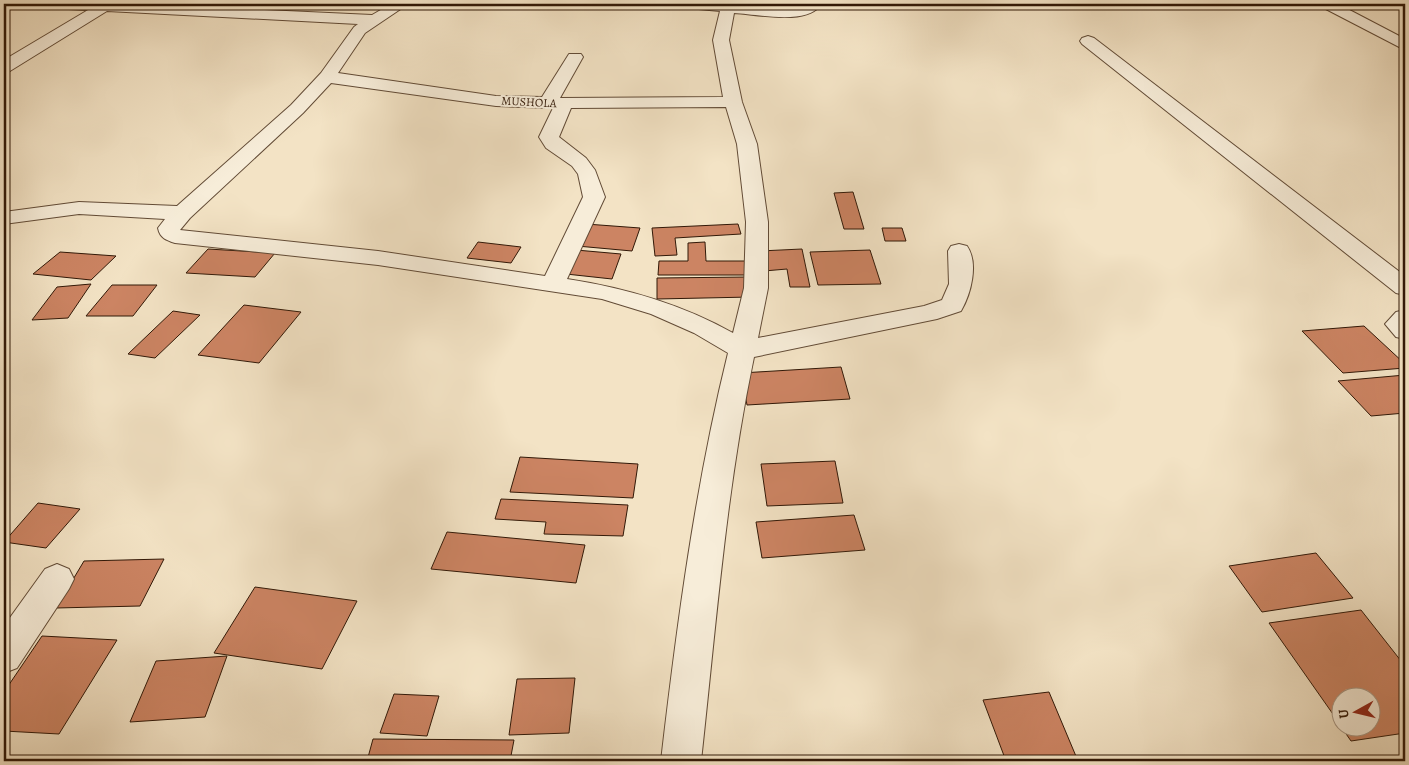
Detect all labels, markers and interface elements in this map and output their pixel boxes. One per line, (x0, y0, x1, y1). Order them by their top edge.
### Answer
street label: MUSHOLA (501, 93, 558, 111)
north arrow (1332, 688, 1382, 738)
text: U (1334, 708, 1354, 720)

